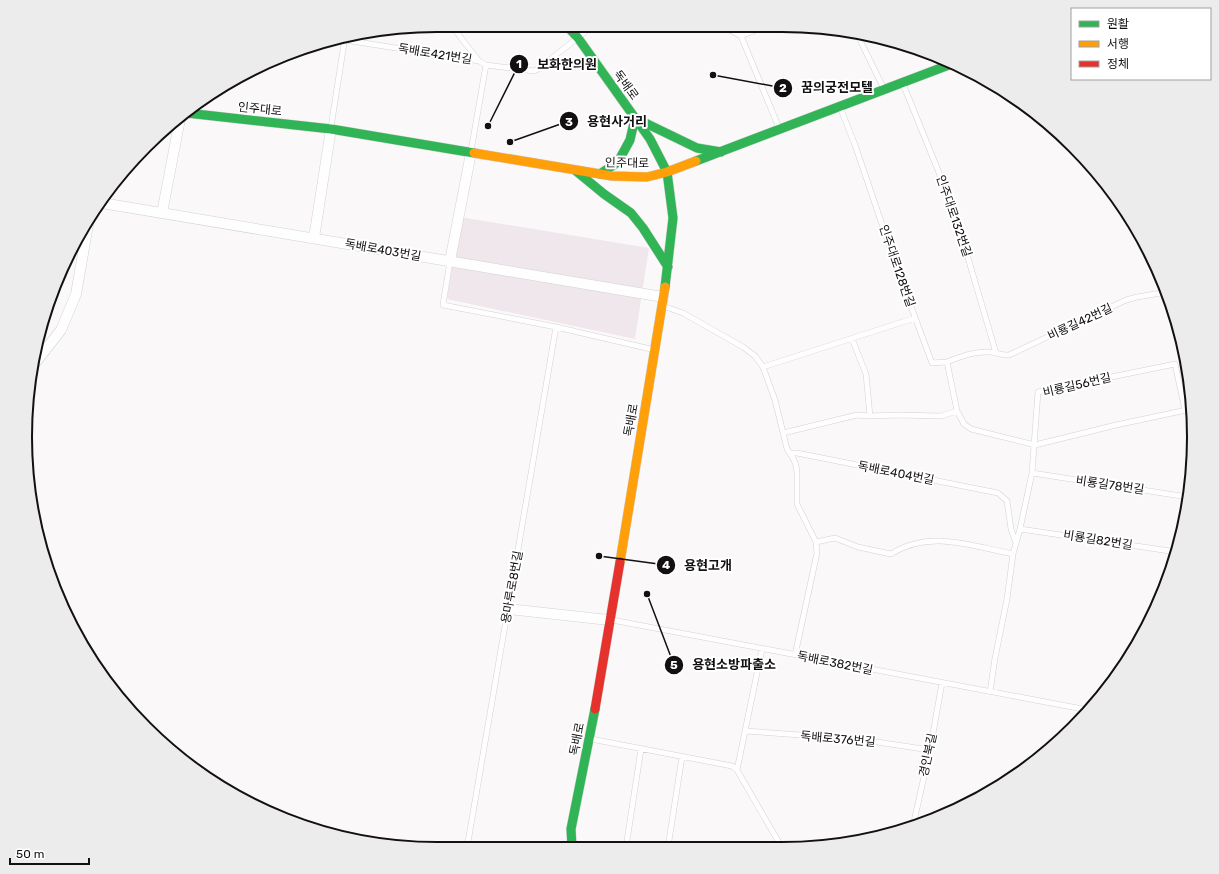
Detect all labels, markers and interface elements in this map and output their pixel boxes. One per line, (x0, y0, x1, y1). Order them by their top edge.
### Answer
legend (1071, 8, 1211, 80)
text: 원활 (1107, 17, 1129, 31)
text: 서행 (1107, 37, 1129, 51)
street label: 독배로421번길 (397, 41, 473, 67)
callout: 보화한의원 (509, 52, 605, 77)
text: 1 (516, 57, 522, 71)
text: 보화한의원 (537, 57, 597, 72)
text: 정체 (1107, 57, 1129, 71)
street label: 독배로 (611, 67, 641, 103)
callout: 꿈의궁전모텔 (773, 75, 881, 100)
text: 꿈의궁전모텔 (801, 80, 873, 95)
text: 2 (779, 81, 787, 95)
street label: 인주대로 (237, 100, 283, 118)
callout: 용현사거리 (559, 109, 655, 134)
text: 용현사거리 (587, 114, 647, 129)
text: 3 (565, 115, 573, 129)
street label: 인주대로 (605, 156, 649, 170)
street label: 인주대로132번길 (933, 173, 975, 259)
street label: 인주대로128번길 (876, 223, 918, 309)
street label: 독배로403번길 (344, 236, 422, 264)
street label: 비룡길42번길 (1045, 301, 1115, 343)
street label: 비룡길56번길 (1042, 370, 1112, 400)
street label: 독배로 (621, 402, 641, 438)
street label: 독배로404번길 (857, 459, 935, 487)
street label: 비룡길78번길 (1075, 473, 1145, 497)
street label: 비룡길82번길 (1062, 528, 1134, 552)
street label: 용마루로8번길 (499, 549, 525, 625)
callout: 용현고개 (656, 553, 740, 578)
text: 4 (662, 558, 670, 572)
text: 용현고개 (684, 558, 732, 573)
street label: 독배로382번길 (796, 649, 874, 677)
callout: 용현소방파출소 (664, 652, 783, 677)
text: 용현소방파출소 (692, 657, 776, 672)
text: 5 (670, 658, 678, 672)
street label: 독배로 (567, 721, 587, 757)
street label: 독배로376번길 (800, 729, 876, 749)
street label: 경인북길 (917, 732, 939, 778)
scale bar (10, 840, 89, 866)
text: 50 m (16, 847, 44, 861)

